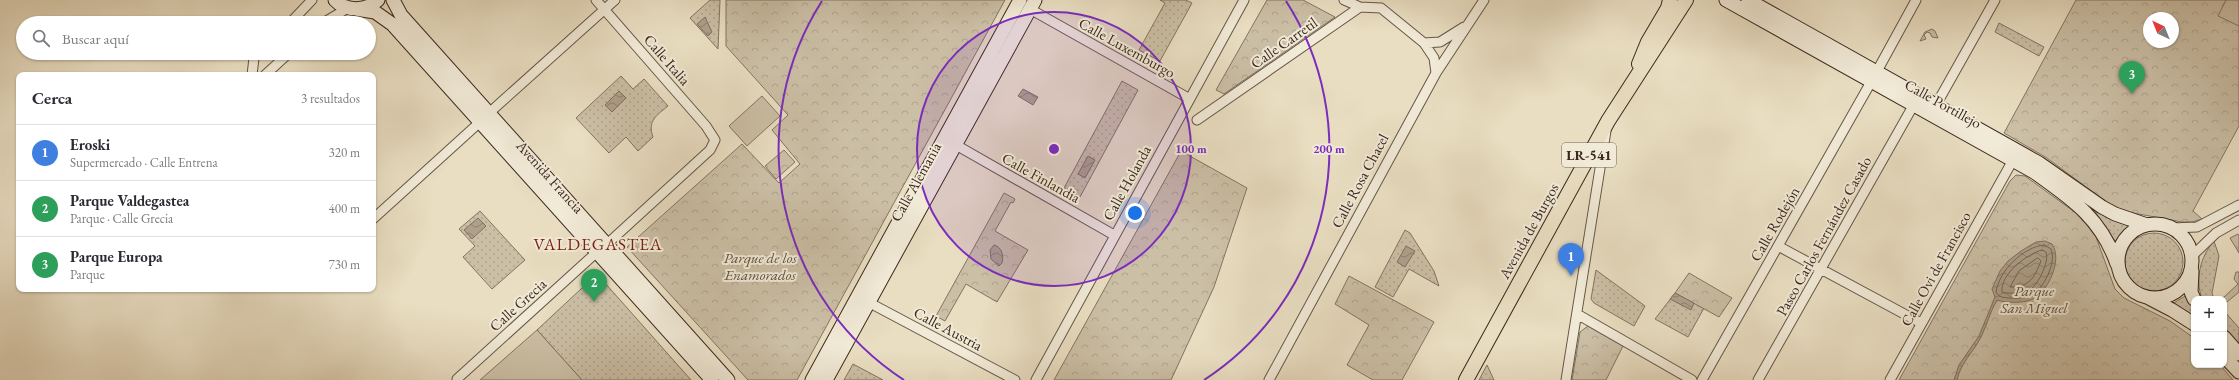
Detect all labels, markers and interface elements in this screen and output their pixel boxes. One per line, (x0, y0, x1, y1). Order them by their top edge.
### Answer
street label: Calle Carretil (1247, 12, 1321, 73)
north arrow (2143, 12, 2179, 48)
street label: Calle Luxemburgo (1076, 13, 1179, 82)
search box (16, 16, 376, 60)
icon: search (30, 27, 52, 49)
text: Buscar aquí (62, 29, 129, 48)
street label: Calle Italia (640, 30, 695, 89)
pin: 3 (2119, 61, 2145, 94)
street label: Calle Portillejo (1902, 75, 1985, 132)
text: Cerca (32, 87, 72, 109)
text: 3 resultados (301, 90, 360, 107)
street label: Calle Rosa Chacel (1327, 130, 1393, 231)
text: Eroski (70, 135, 110, 154)
street label: Avenida Francia (512, 135, 588, 217)
street label: Calle Alemania (886, 139, 945, 225)
text: 100 m (1175, 141, 1207, 157)
text: 200 m (1313, 141, 1345, 157)
centre of rings (1047, 142, 1061, 156)
street label: Calle Holanda (1098, 142, 1155, 224)
road number: LR-541 (1562, 143, 1616, 167)
text: 1 (42, 144, 48, 161)
text: 320 m (329, 144, 360, 161)
street label: Calle Finlandia (999, 148, 1084, 207)
street label: Paseo Carlos Fernández Casado (1772, 153, 1875, 319)
text: Supermercado · Calle Entrena (70, 154, 218, 171)
street label: Avenida de Burgos (1494, 179, 1563, 283)
street label: Calle Rodejón (1746, 183, 1804, 264)
text: Parque Valdegastea (70, 191, 189, 210)
text: 2 (42, 200, 48, 217)
text: 400 m (329, 200, 360, 217)
your location (1125, 203, 1145, 223)
street label: Calle Ovi de Francisco (1896, 208, 1975, 329)
text: Parque · Calle Grecia (70, 210, 173, 227)
district label: VALDEGASTEA (533, 233, 663, 255)
pin: 1 (1558, 243, 1584, 276)
text: Parque Europa (70, 247, 163, 266)
park label: Parque de los Enamorados (723, 248, 797, 284)
text: 3 (42, 256, 48, 273)
text: 730 m (329, 256, 360, 273)
text: Parque (70, 266, 105, 283)
pin: 2 (581, 269, 607, 302)
street label: Calle Grecia (485, 274, 550, 335)
park label: Parque San Miguel (2000, 281, 2068, 317)
map controls (2191, 296, 2227, 368)
button: + (2191, 296, 2227, 332)
street label: Calle Austria (911, 303, 986, 355)
button: − (2191, 332, 2227, 368)

